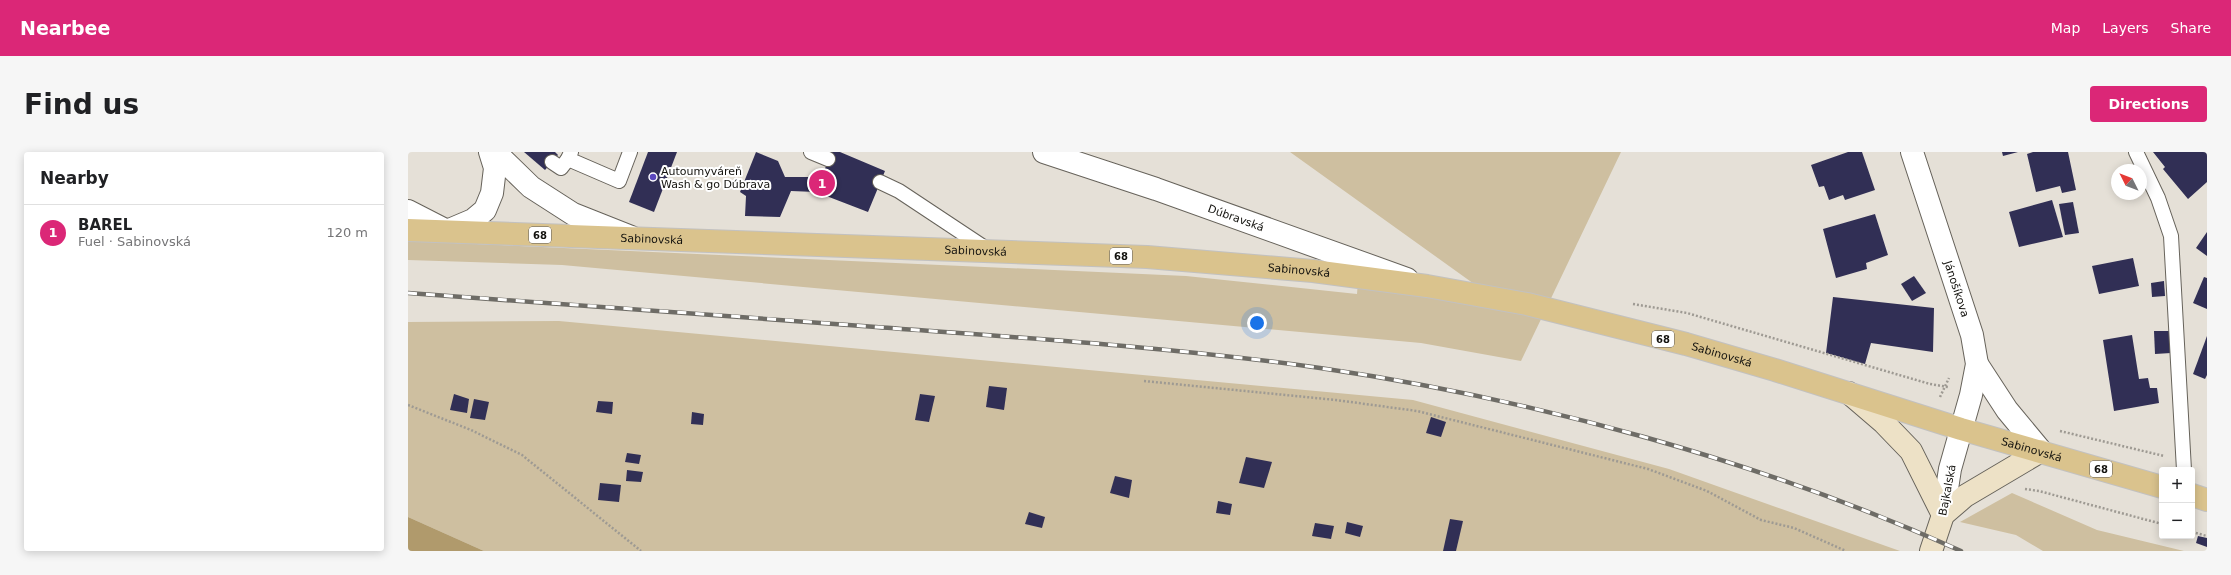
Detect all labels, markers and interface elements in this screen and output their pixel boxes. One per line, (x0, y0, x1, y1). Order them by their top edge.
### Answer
text: Nearbee (20, 17, 110, 39)
text: Map (2051, 20, 2080, 36)
text: Layers (2102, 20, 2149, 36)
text: Share (2171, 20, 2211, 36)
button: Directions (2090, 86, 2207, 122)
text: Find us (24, 88, 139, 121)
north arrow (2111, 164, 2147, 200)
place label: Autoumyváreň Wash & go Dúbrava (661, 165, 770, 191)
text: Nearby (40, 168, 109, 188)
pin: 1 (809, 168, 835, 198)
marker: Autoumyváreň Wash & go Dúbrava (648, 172, 658, 182)
street label: Dúbravská (1206, 202, 1266, 234)
text: BAREL (78, 216, 132, 234)
text: 1 (48, 225, 58, 240)
text: 120 m (326, 225, 368, 240)
road number: 68 (529, 227, 551, 243)
street label: Sabinovská (620, 232, 683, 247)
text: Fuel · Sabinovská (78, 234, 191, 249)
street label: Sabinovská (944, 244, 1007, 259)
road number: 68 (1110, 248, 1132, 264)
street label: Jánošíkova (1941, 258, 1972, 319)
street label: Sabinovská (1267, 261, 1331, 280)
your location (1247, 313, 1267, 333)
road number: 68 (1652, 331, 1674, 347)
street label: Sabinovská (1690, 340, 1754, 370)
street label: Sabinovská (2000, 435, 2063, 465)
road number: 68 (2090, 461, 2112, 477)
street label: Bajkalská (1936, 463, 1959, 517)
map controls (2159, 467, 2195, 539)
button: + (2159, 467, 2195, 503)
button: − (2159, 503, 2195, 539)

